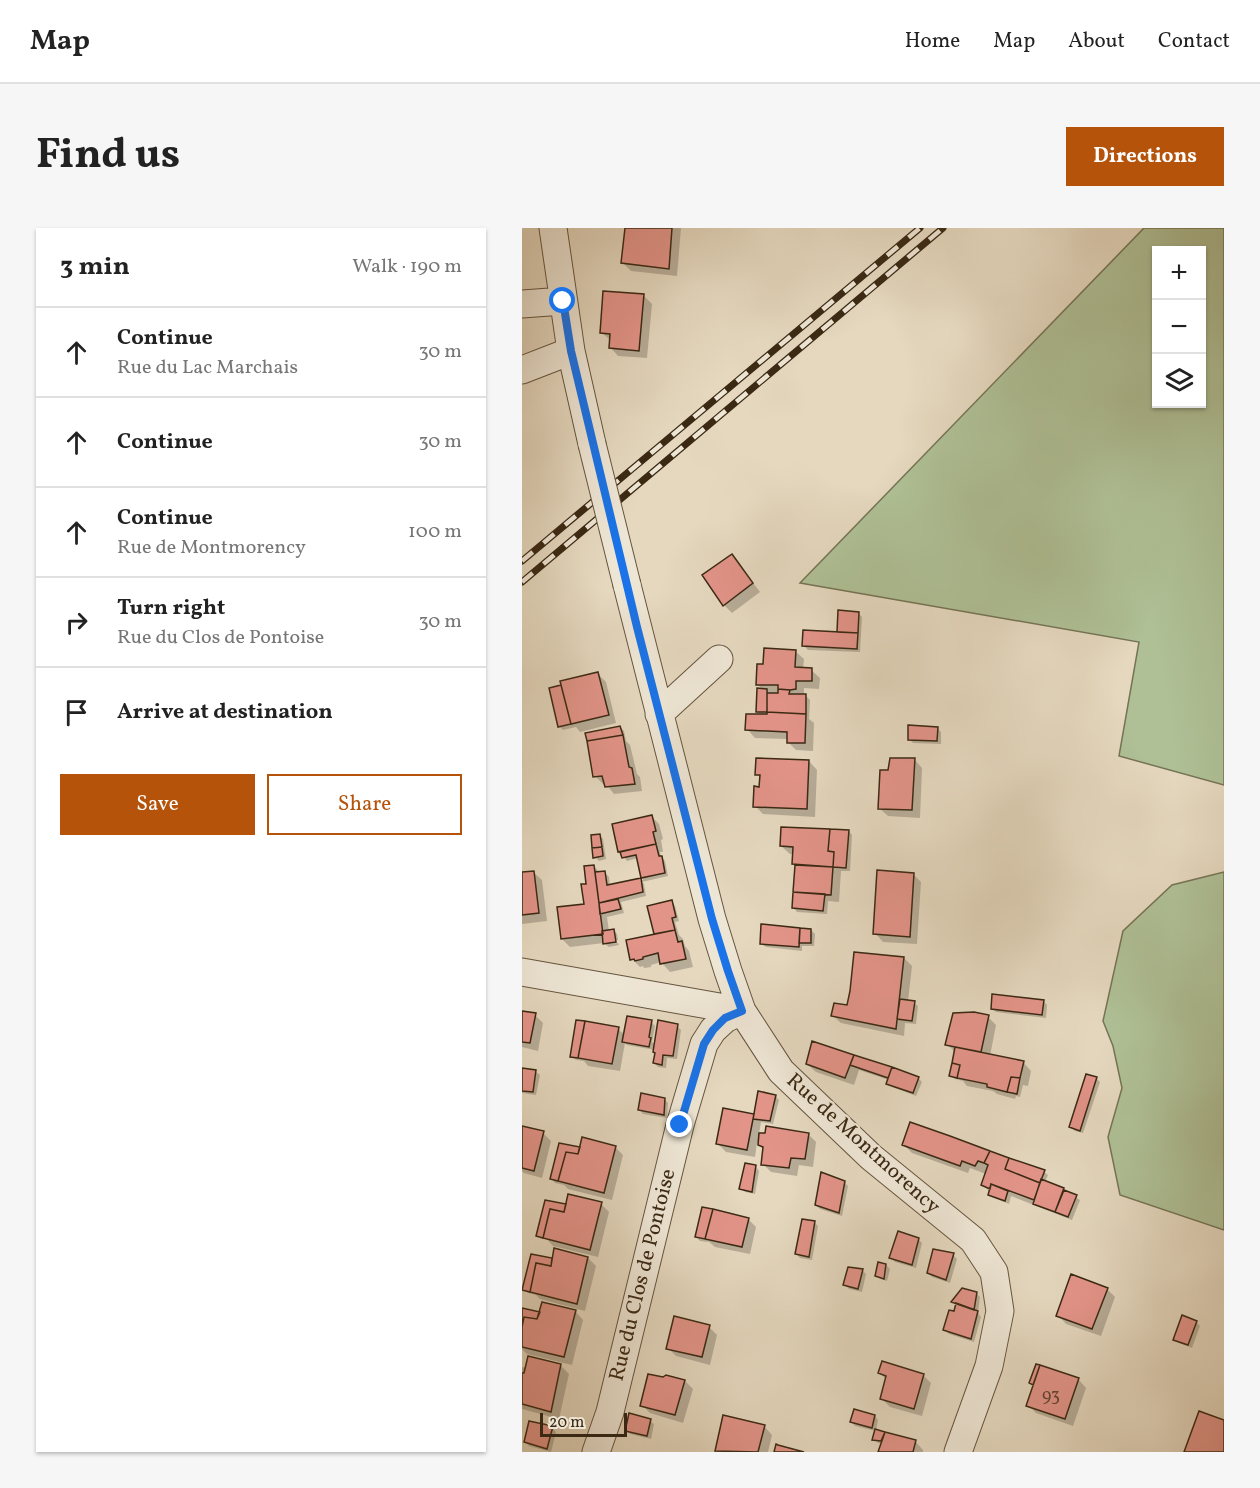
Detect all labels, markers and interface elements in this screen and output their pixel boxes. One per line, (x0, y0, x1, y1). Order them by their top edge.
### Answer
text: Map (30, 22, 90, 61)
text: Home (905, 27, 960, 56)
text: Map (993, 27, 1035, 56)
text: About (1068, 27, 1125, 56)
text: Contact (1158, 27, 1230, 56)
text: Find us (36, 127, 180, 186)
button: Directions (1066, 127, 1224, 186)
map controls (1152, 246, 1206, 408)
button: + (1152, 246, 1206, 300)
text: 3 min (60, 249, 130, 285)
text: Walk · 190 m (352, 253, 462, 281)
route start (549, 287, 575, 313)
button: − (1152, 300, 1206, 354)
text: Continue (117, 323, 213, 354)
icon: ahead (60, 336, 93, 369)
text: 30 m (418, 338, 462, 366)
text: Rue du Lac Marchais (117, 354, 298, 382)
button: layers (1152, 354, 1206, 408)
icon: ahead (60, 426, 93, 459)
text: Continue (117, 427, 213, 458)
text: 30 m (418, 428, 462, 456)
text: Continue (117, 503, 213, 534)
icon: ahead (60, 516, 93, 549)
text: 100 m (408, 518, 462, 546)
text: Rue de Montmorency (117, 534, 306, 562)
text: Turn right (117, 593, 225, 624)
icon: right (60, 606, 93, 639)
text: 30 m (418, 608, 462, 636)
text: Rue du Clos de Pontoise (117, 624, 324, 652)
icon: arrive (60, 696, 93, 729)
text: Arrive at destination (117, 697, 333, 728)
button: Save (60, 774, 255, 835)
button: Share (267, 774, 462, 835)
street label: Rue de Montmorency (780, 1067, 947, 1222)
route end (666, 1111, 692, 1137)
street label: Rue du Clos de Pontoise (603, 1166, 683, 1384)
house number: 93 (1042, 1384, 1060, 1409)
scale bar (540, 1410, 627, 1438)
text: 20 m (549, 1412, 584, 1434)

